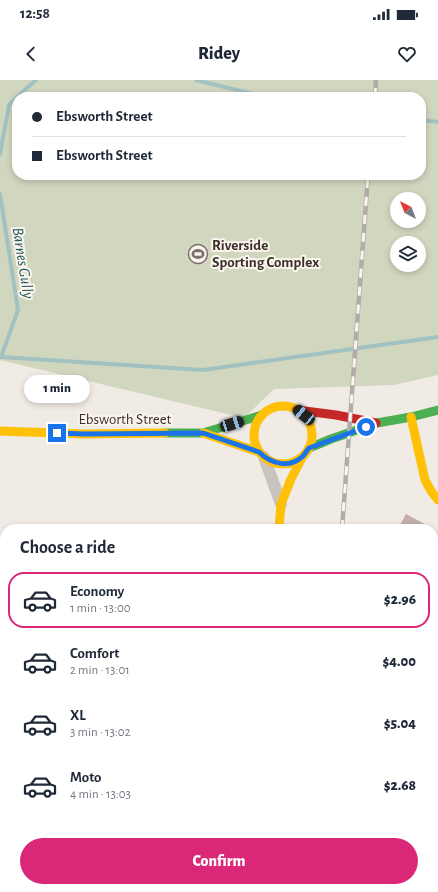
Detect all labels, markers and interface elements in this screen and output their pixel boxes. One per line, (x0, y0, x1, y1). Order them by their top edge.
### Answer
text: 12:58 (20, 6, 50, 21)
icon: back (20, 43, 42, 65)
icon: heart (396, 43, 418, 65)
text: Ridey (198, 45, 240, 63)
text: Ebsworth Street (56, 109, 153, 124)
text: Ebsworth Street (56, 148, 153, 163)
north arrow (390, 192, 426, 228)
map controls (390, 192, 426, 272)
water label: Barnes Gully (9, 226, 37, 300)
button: layers (390, 236, 426, 272)
place label: Riverside Sporting Complex (212, 238, 319, 270)
sports icon: Riverside Sporting Complex (187, 243, 209, 265)
callout: 1 min (24, 375, 90, 403)
text: 1 min (43, 382, 71, 395)
car (291, 403, 317, 427)
street label: Ebsworth Street (79, 412, 172, 427)
car (219, 415, 245, 433)
route start (357, 418, 375, 436)
route end (48, 424, 66, 442)
text: Choose a ride (20, 539, 115, 557)
icon: car (22, 582, 58, 618)
text: Economy (70, 584, 124, 599)
text: $2.96 (384, 592, 416, 607)
text: 1 min · 13:00 (70, 602, 131, 615)
icon: car (22, 644, 58, 680)
text: Comfort (70, 646, 119, 661)
text: $4.00 (382, 654, 416, 669)
text: 2 min · 13:01 (70, 664, 130, 677)
icon: car (22, 706, 58, 742)
text: XL (70, 708, 86, 723)
text: $5.04 (384, 716, 416, 731)
text: 3 min · 13:02 (70, 726, 131, 739)
icon: car (22, 768, 58, 804)
text: Moto (70, 770, 102, 785)
text: $2.68 (384, 778, 416, 793)
text: 4 min · 13:03 (70, 788, 131, 801)
button: Confirm (20, 838, 418, 884)

